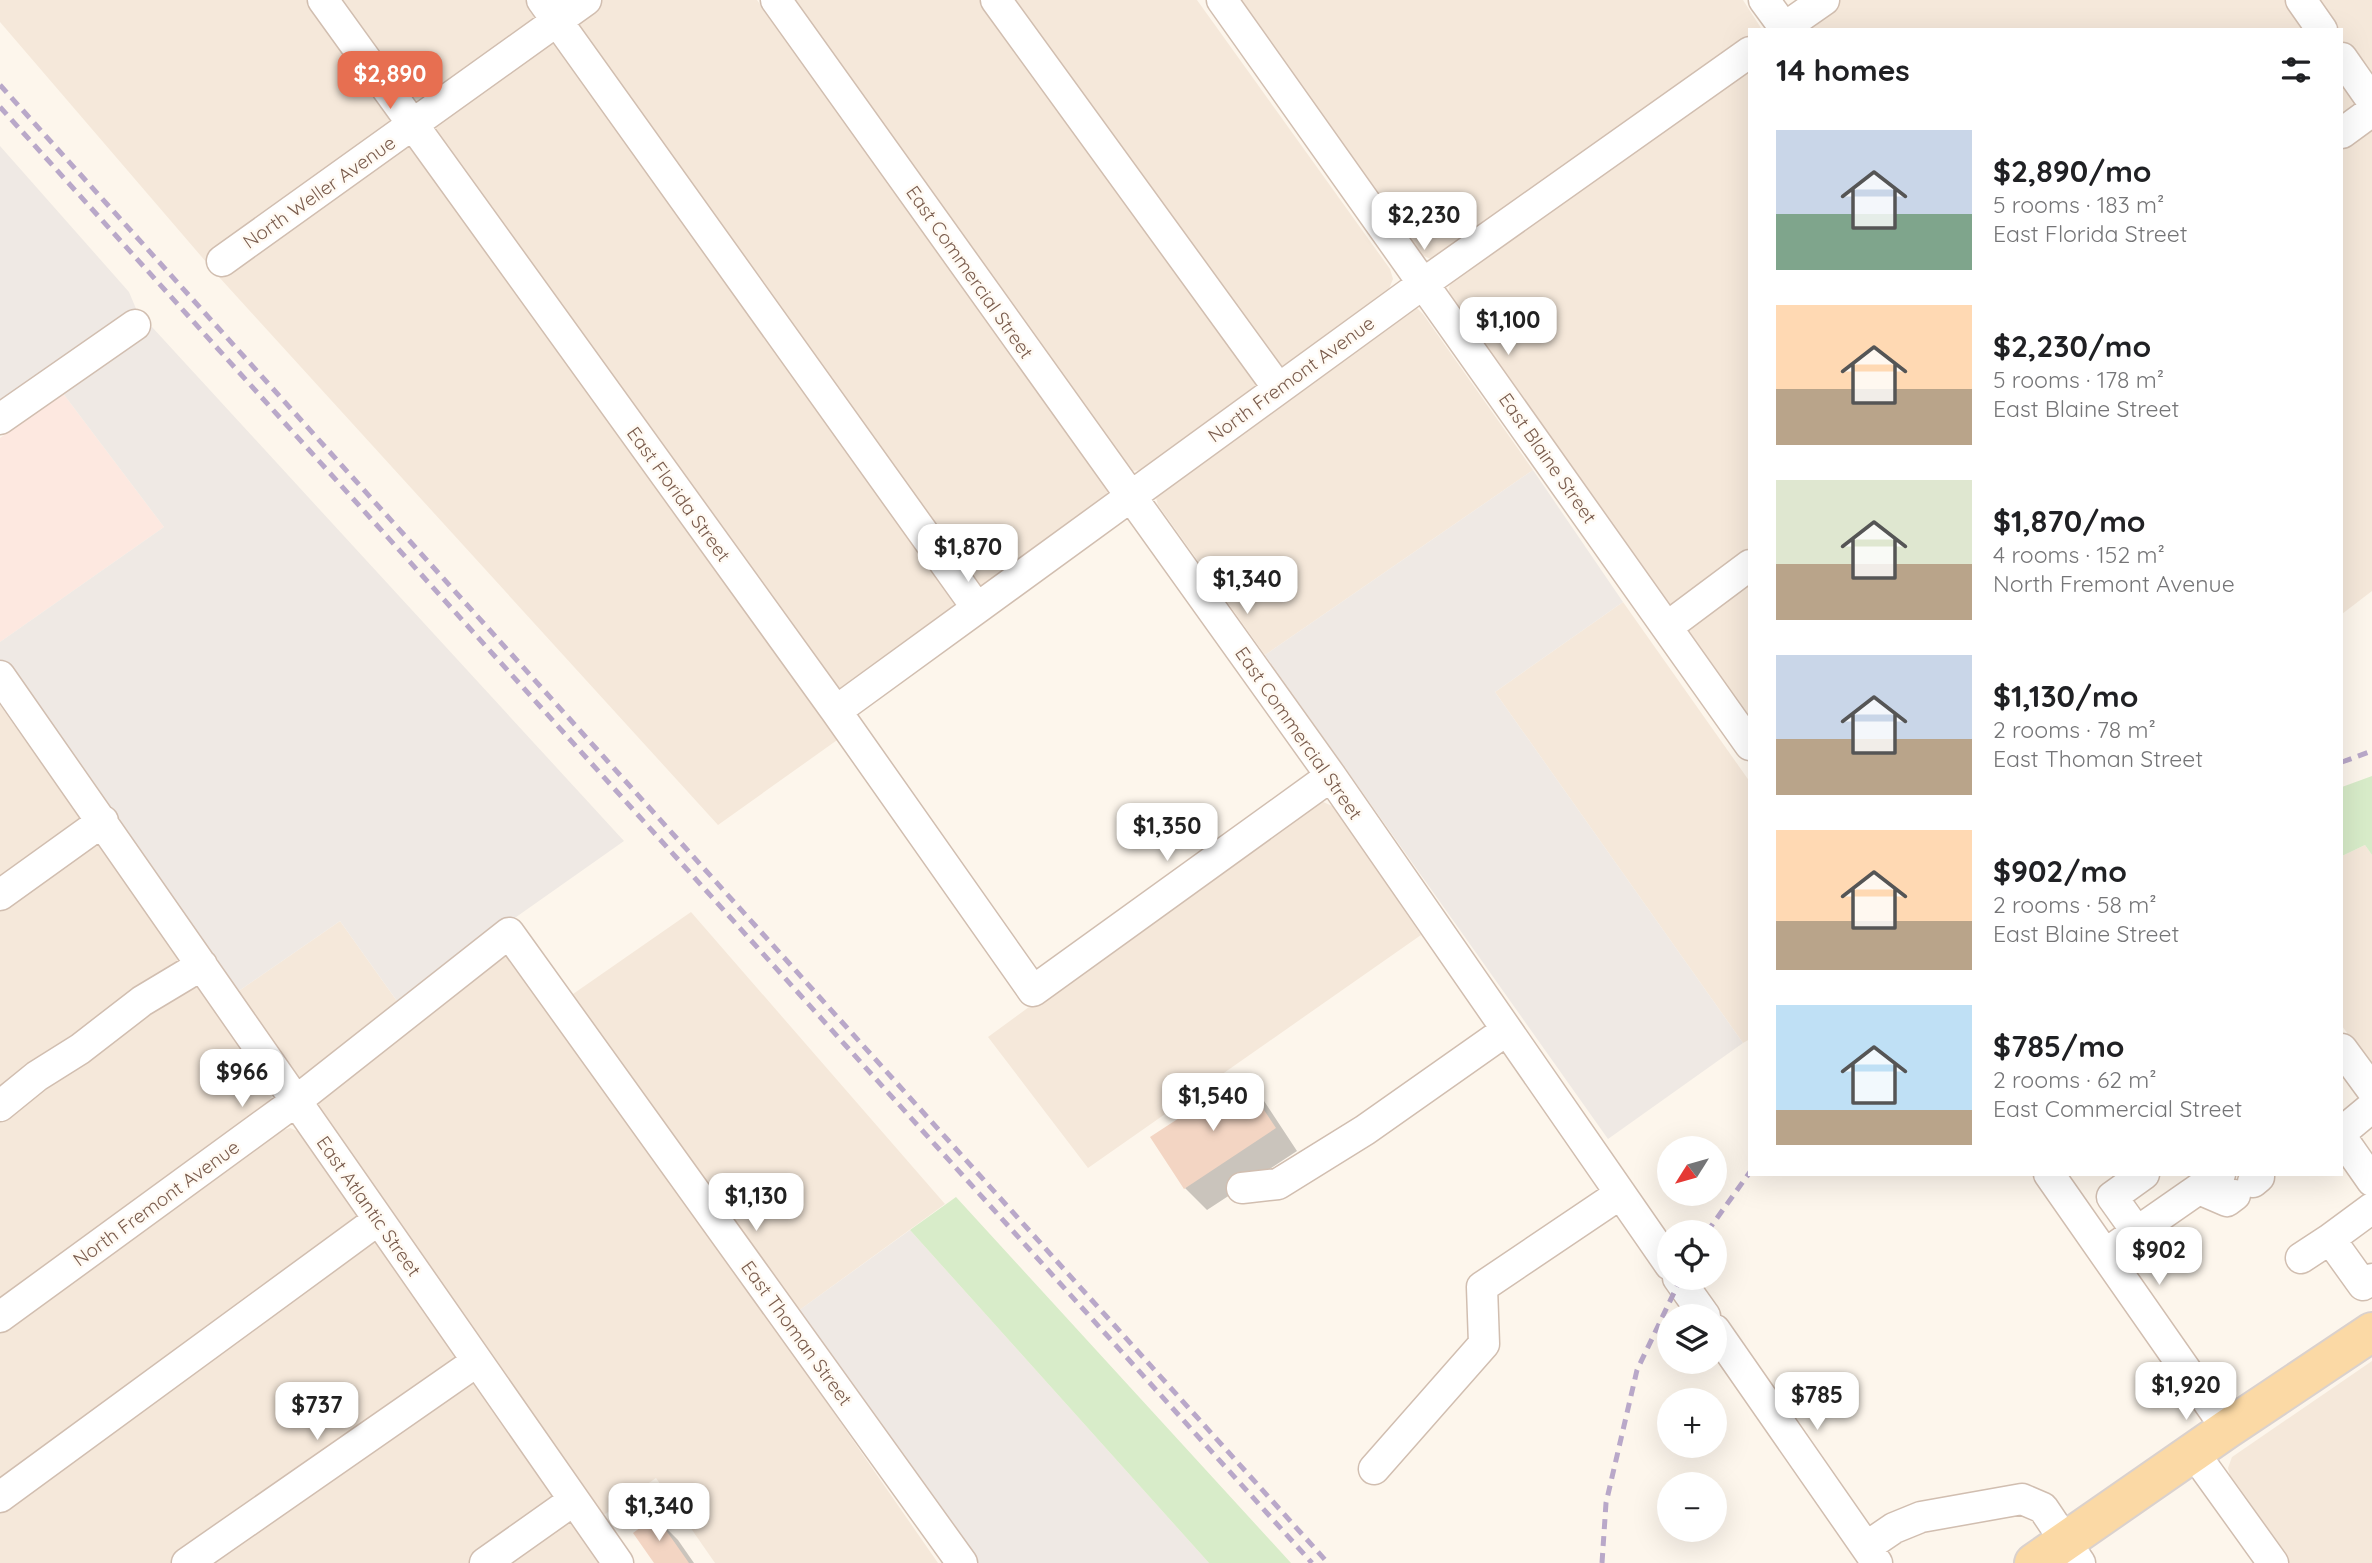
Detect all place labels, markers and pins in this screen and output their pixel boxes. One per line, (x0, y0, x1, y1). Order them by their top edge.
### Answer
pin: $2,890 (333, 52, 447, 111)
pin: $2,230 (1367, 192, 1481, 252)
pin: $1,100 (1451, 298, 1565, 357)
pin: $1,870 (911, 524, 1025, 584)
pin: $1,340 (1190, 556, 1304, 616)
pin: $1,350 (1110, 804, 1224, 863)
pin: $966 (201, 1050, 283, 1109)
pin: $1,540 (1156, 1074, 1270, 1133)
pin: $1,130 (699, 1174, 813, 1233)
pin: $902 (2118, 1228, 2200, 1287)
pin: $1,920 (2129, 1362, 2243, 1422)
pin: $785 (1776, 1372, 1858, 1432)
pin: $737 (276, 1382, 358, 1442)
pin: $1,340 (602, 1484, 716, 1543)

